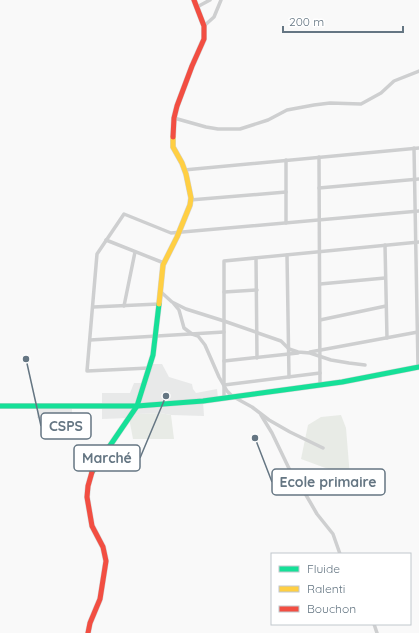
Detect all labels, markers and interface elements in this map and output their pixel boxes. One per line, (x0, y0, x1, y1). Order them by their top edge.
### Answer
scale bar (283, 8, 403, 34)
text: 200 m (289, 14, 324, 29)
callout: CSPS (41, 413, 91, 439)
text: CSPS (49, 417, 83, 435)
callout: Marché (74, 445, 140, 471)
text: Marché (82, 449, 132, 467)
callout: Ecole primaire (272, 469, 385, 495)
text: Ecole primaire (280, 473, 376, 491)
legend (271, 553, 411, 625)
text: Fluide (307, 561, 340, 576)
text: Ralenti (307, 581, 345, 596)
text: Bouchon (307, 601, 356, 616)

